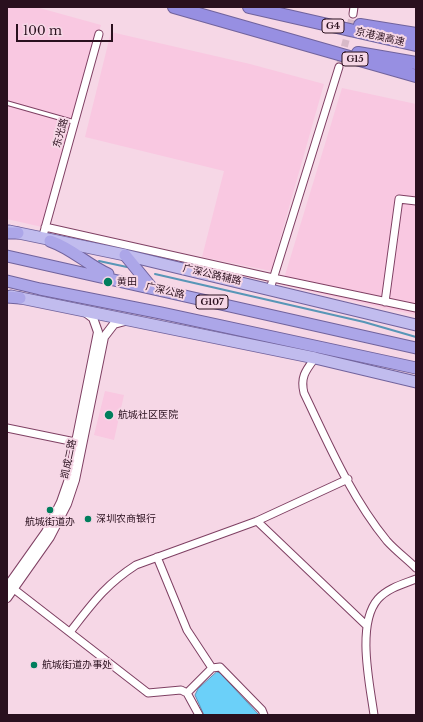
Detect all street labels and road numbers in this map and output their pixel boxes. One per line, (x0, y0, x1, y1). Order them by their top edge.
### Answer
road number: G4 (322, 19, 344, 33)
street label: 京港澳高速 (354, 26, 406, 48)
road number: G15 (342, 52, 368, 66)
street label: 东光路 (51, 117, 71, 149)
street label: 广深公路辅路 (181, 262, 243, 288)
street label: 广深公路 (144, 281, 186, 301)
road number: G107 (196, 295, 228, 309)
street label: 凯成二路 (59, 438, 79, 480)

